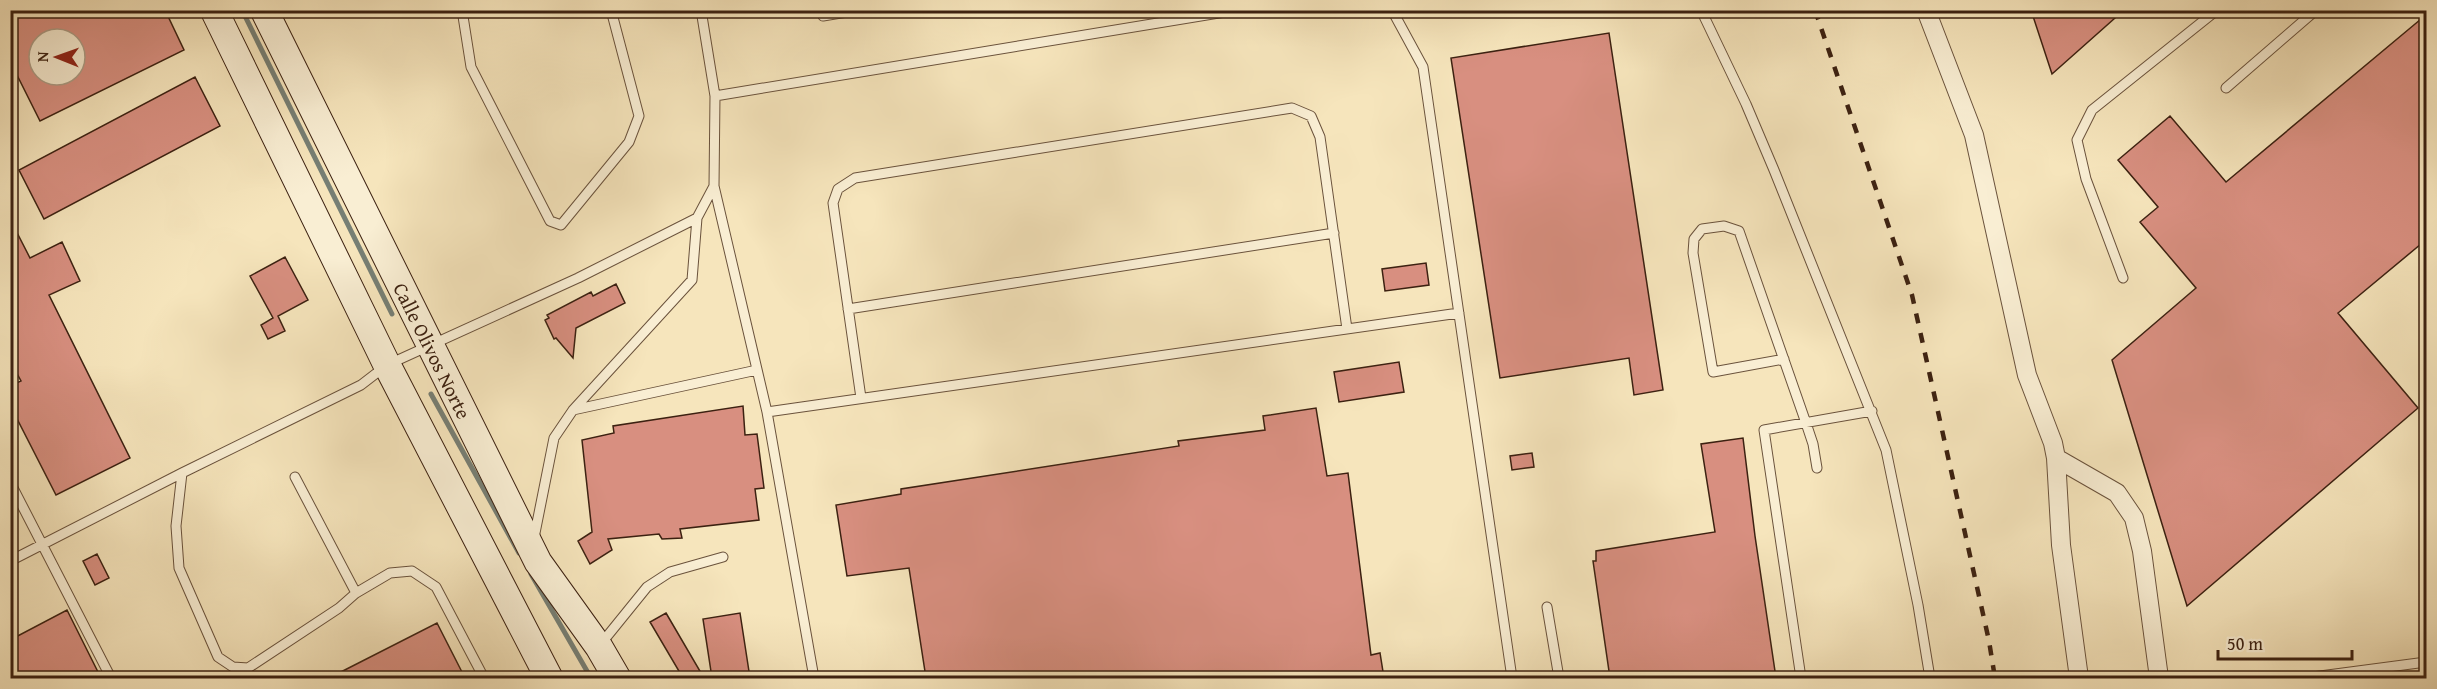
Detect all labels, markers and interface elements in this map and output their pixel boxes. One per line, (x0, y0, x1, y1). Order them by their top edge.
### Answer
north arrow (27, 27, 87, 87)
text: N (30, 51, 54, 62)
street label: Calle Olivos Norte (387, 277, 479, 424)
scale bar (2218, 623, 2352, 661)
text: 50 m (2227, 630, 2263, 657)

